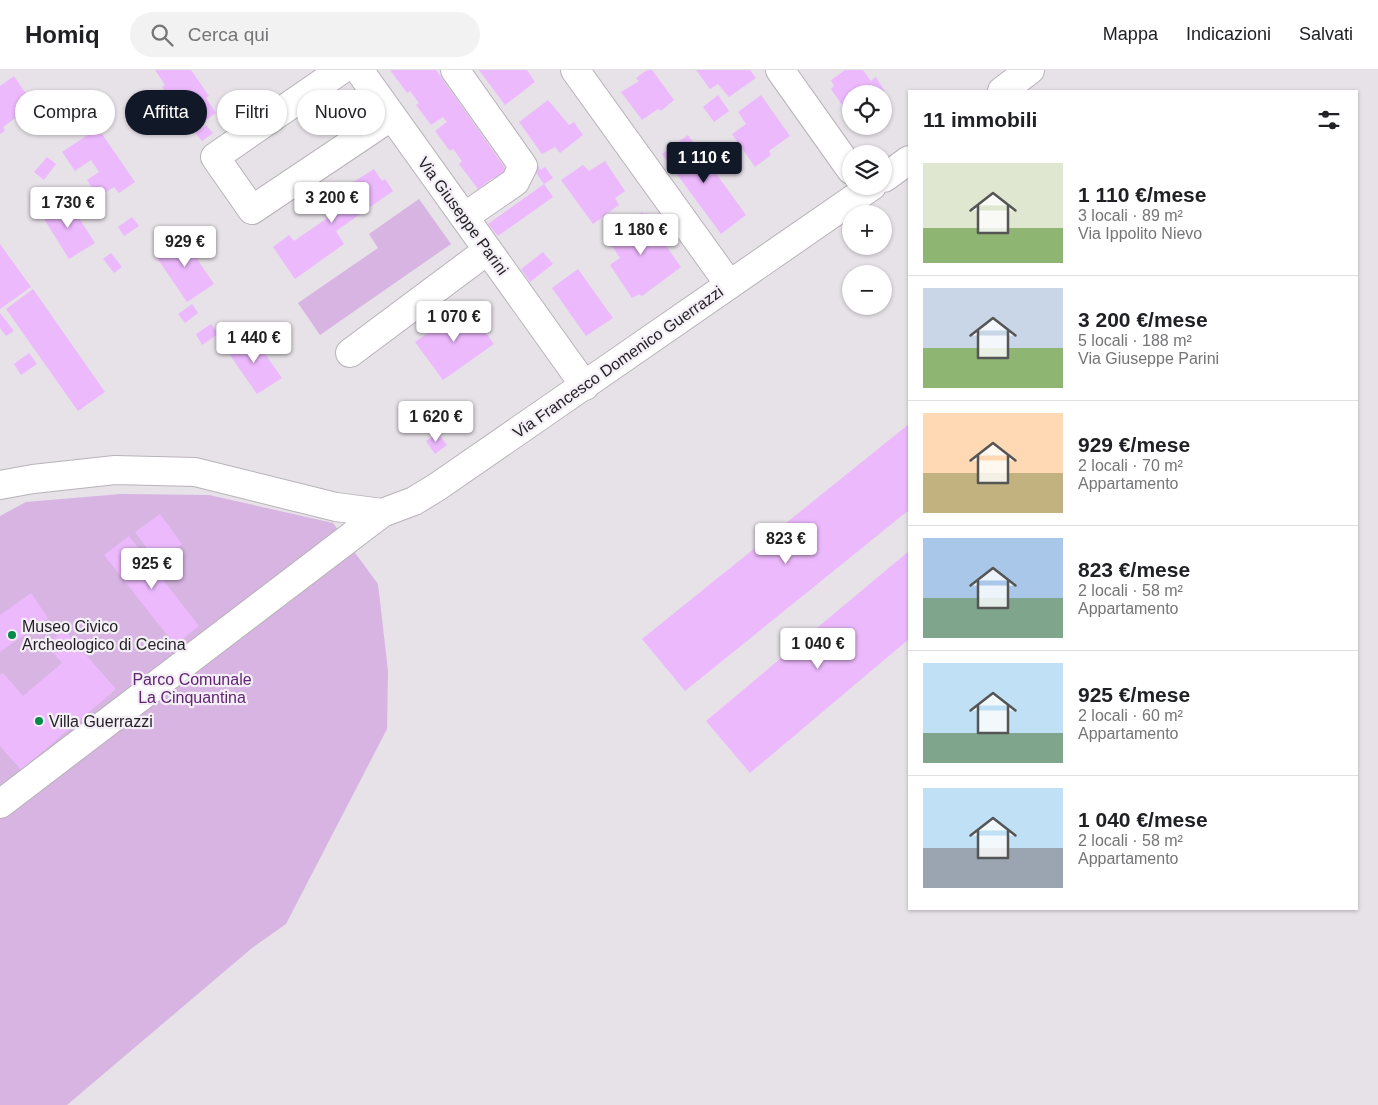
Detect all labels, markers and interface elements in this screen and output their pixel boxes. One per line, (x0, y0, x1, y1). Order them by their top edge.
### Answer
search box (130, 12, 480, 57)
text: Homiq (25, 21, 100, 48)
icon: search (148, 21, 176, 49)
text: Cerca qui (188, 24, 269, 45)
text: Mappa (1103, 24, 1158, 44)
text: Indicazioni (1186, 24, 1271, 44)
text: Salvati (1299, 24, 1353, 44)
map controls (842, 85, 892, 315)
button: locate (842, 85, 892, 135)
chip: Compra (15, 90, 115, 135)
chip: Affitta (125, 90, 207, 135)
chip: Filtri (217, 90, 287, 135)
chip: Nuovo (297, 90, 385, 135)
icon: filters (1315, 106, 1343, 134)
text: 11 immobili (923, 108, 1037, 131)
pin: 1 110 € (658, 142, 750, 184)
button: layers (842, 145, 892, 195)
text: 1 110 € (678, 149, 730, 166)
street label: Via Giuseppe Parini (415, 154, 511, 278)
pin: 3 200 € (286, 182, 378, 224)
icon: home (963, 183, 1023, 243)
text: 1 110 €/mese (1078, 183, 1206, 206)
pin: 1 730 € (22, 186, 114, 229)
text: 3 200 € (305, 189, 359, 206)
text: 1 730 € (41, 194, 95, 211)
button: + (842, 205, 892, 255)
text: 3 locali · 89 m² (1078, 207, 1183, 224)
pin: 1 180 € (595, 214, 687, 256)
text: 1 180 € (614, 221, 668, 238)
text: Via Ippolito Nievo (1078, 225, 1202, 242)
pin: 929 € (150, 226, 220, 268)
text: 929 € (165, 233, 205, 250)
button: − (842, 265, 892, 315)
street label: Via Francesco Domenico Guerrazzi (510, 283, 726, 441)
pin: 1 070 € (408, 300, 500, 343)
text: 1 070 € (427, 308, 481, 325)
icon: home (963, 308, 1023, 368)
text: 3 200 €/mese (1078, 308, 1208, 331)
pin: 1 440 € (208, 322, 300, 364)
text: 1 440 € (227, 329, 281, 346)
text: 5 locali · 188 m² (1078, 332, 1192, 349)
text: Via Giuseppe Parini (1078, 350, 1219, 367)
pin: 1 620 € (390, 400, 482, 443)
text: 1 620 € (409, 408, 463, 425)
icon: home (963, 433, 1023, 493)
text: 929 €/mese (1078, 433, 1190, 456)
text: 2 locali · 70 m² (1078, 457, 1183, 474)
text: Appartamento (1078, 475, 1179, 492)
pin: 823 € (751, 522, 821, 565)
text: 823 € (766, 530, 806, 547)
pin: 925 € (117, 548, 187, 590)
text: 925 € (132, 555, 172, 572)
icon: home (963, 558, 1023, 618)
text: 823 €/mese (1078, 558, 1190, 581)
text: 2 locali · 58 m² (1078, 582, 1183, 599)
text: Appartamento (1078, 600, 1179, 617)
place label: Museo Civico Archeologico di Cecina (22, 618, 186, 653)
pin: 1 040 € (772, 628, 864, 670)
marker: Museo Civico Archeologico di Cecina (6, 629, 18, 641)
text: 1 040 € (791, 635, 845, 652)
park label: Parco Comunale La Cinquantina (132, 671, 252, 706)
icon: home (963, 683, 1023, 743)
text: 925 €/mese (1078, 683, 1190, 706)
text: 2 locali · 60 m² (1078, 707, 1183, 724)
place label: Villa Guerrazzi (49, 713, 153, 730)
marker: Villa Guerrazzi (33, 715, 45, 727)
text: Appartamento (1078, 725, 1179, 742)
icon: home (963, 808, 1023, 868)
text: 1 040 €/mese (1078, 808, 1208, 831)
text: 2 locali · 58 m² (1078, 832, 1183, 849)
text: Appartamento (1078, 850, 1179, 867)

